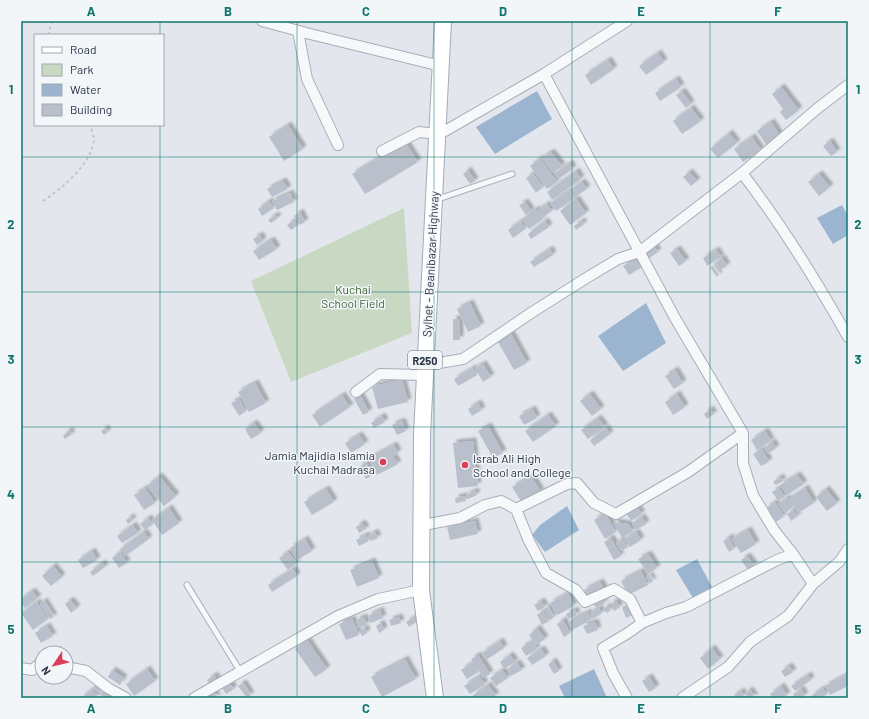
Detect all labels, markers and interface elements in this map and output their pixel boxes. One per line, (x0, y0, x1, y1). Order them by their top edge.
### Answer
text: A (87, 3, 96, 19)
text: B (224, 3, 232, 19)
text: C (362, 3, 370, 19)
text: D (499, 3, 507, 19)
text: E (637, 3, 645, 19)
text: F (774, 3, 782, 19)
legend (34, 34, 164, 126)
text: Road (70, 42, 97, 56)
text: Park (70, 62, 94, 76)
text: 1 (9, 81, 13, 97)
text: 1 (856, 81, 860, 97)
text: Water (70, 82, 102, 96)
text: Building (70, 102, 112, 116)
street label: Sylhet - Beanibazar Highway (419, 190, 441, 337)
text: 2 (7, 216, 15, 232)
text: 2 (854, 216, 862, 232)
park label: Kuchai School Field (321, 282, 385, 310)
text: 3 (7, 351, 15, 367)
road number: R250 (408, 351, 442, 369)
text: 3 (854, 351, 862, 367)
place label: Jamia Majidia Islamia Kuchai Madrasa (265, 448, 375, 476)
place label: Israb Ali High School and College (473, 451, 571, 479)
marker: Jamia Majidia Islamia Kuchai Madrasa (378, 457, 388, 467)
marker: Israb Ali High School and College (460, 460, 470, 470)
text: 4 (7, 486, 15, 502)
text: 4 (854, 486, 862, 502)
text: 5 (7, 621, 15, 637)
text: 5 (854, 621, 862, 637)
north arrow (34, 645, 74, 685)
text: N (38, 664, 53, 678)
text: A (87, 700, 96, 716)
text: B (224, 700, 232, 716)
text: C (362, 700, 370, 716)
text: D (499, 700, 507, 716)
text: E (637, 700, 645, 716)
text: F (774, 700, 782, 716)

